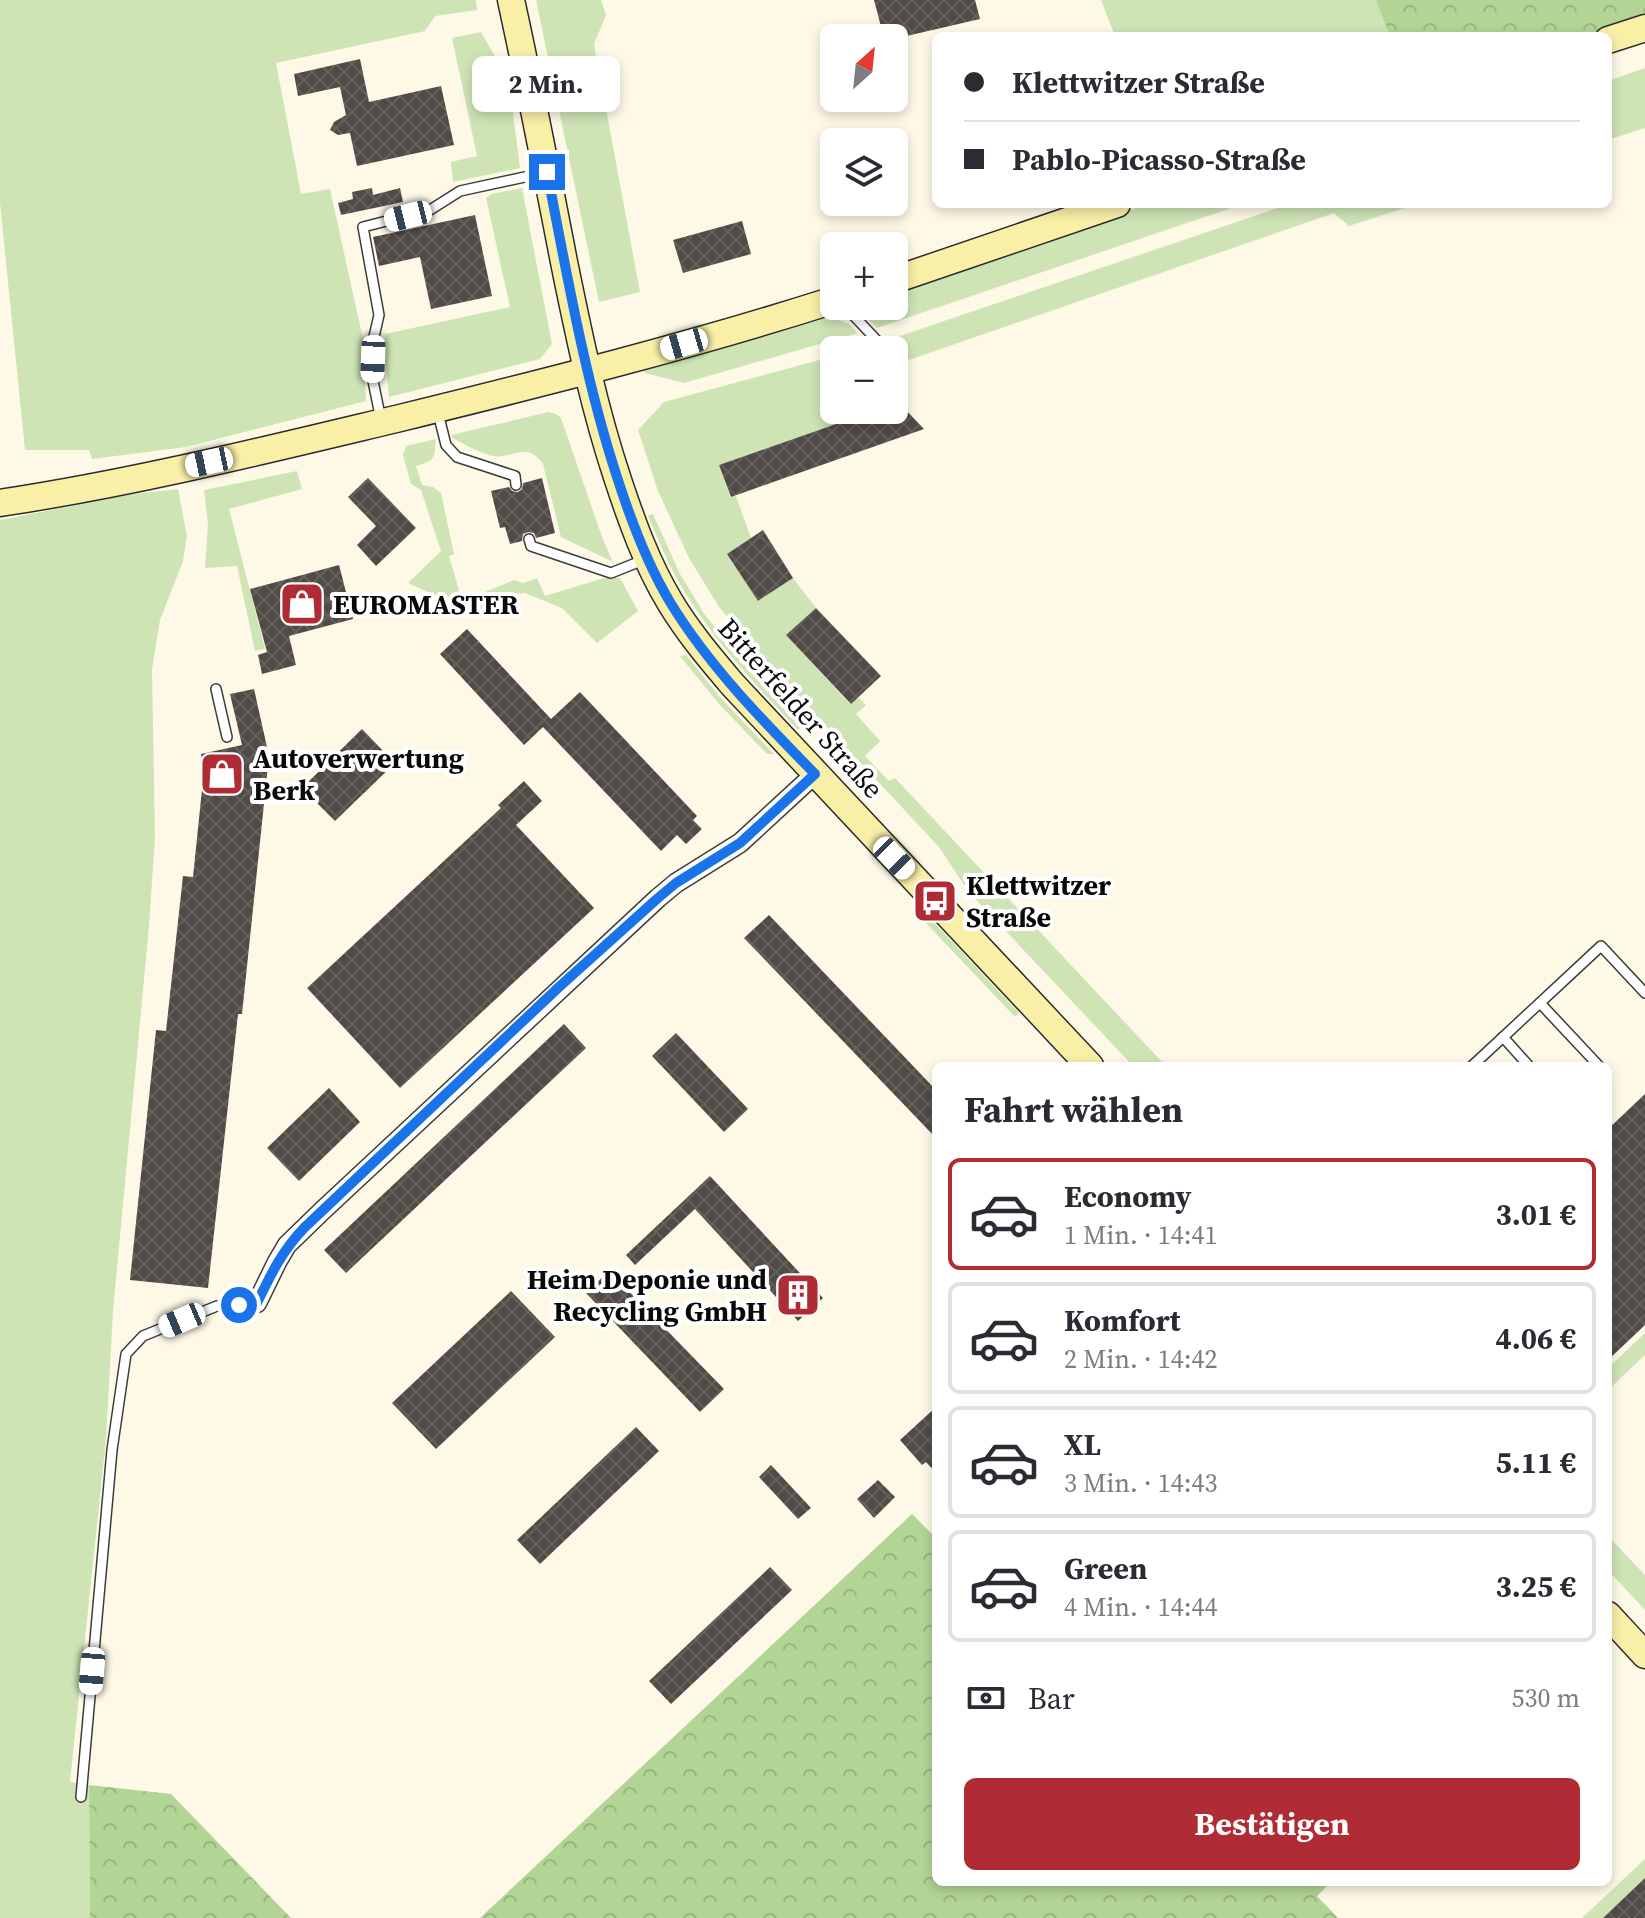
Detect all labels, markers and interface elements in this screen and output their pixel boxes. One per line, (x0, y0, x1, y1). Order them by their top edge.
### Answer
north arrow (820, 24, 908, 112)
map controls (820, 24, 908, 424)
callout: 2 Min. (473, 56, 621, 112)
text: Klettwitzer Straße (1012, 62, 1265, 103)
text: 2 Min. (509, 66, 583, 102)
button: layers (820, 128, 908, 216)
text: Pablo-Picasso-Straße (1012, 139, 1306, 180)
route end (529, 154, 565, 190)
car (382, 199, 434, 233)
button: + (820, 232, 908, 320)
car (658, 326, 710, 362)
car (360, 335, 386, 383)
button: − (820, 336, 908, 424)
car (183, 445, 235, 479)
shop icon: EUROMASTER (278, 580, 326, 628)
place label: EUROMASTER (333, 585, 520, 623)
street label: Bitterfelder Straße (710, 610, 892, 806)
place label: Autoverwertung Berk (253, 739, 464, 809)
shop icon: Autoverwertung Berk (198, 750, 246, 798)
car (869, 832, 919, 884)
place label: Klettwitzer Straße (966, 866, 1111, 936)
bus stop icon: Klettwitzer Straße (911, 877, 959, 925)
text: Fahrt wählen (964, 1085, 1183, 1134)
text: Economy (1064, 1176, 1192, 1217)
icon: car (968, 1178, 1040, 1250)
text: 3.01 € (1496, 1194, 1576, 1235)
text: 1 Min. · 14:41 (1064, 1217, 1218, 1253)
place label: Heim Deponie und Recycling GmbH (527, 1260, 767, 1330)
building icon: Heim Deponie und Recycling GmbH (774, 1271, 822, 1319)
route start (221, 1287, 257, 1323)
car (155, 1300, 209, 1340)
text: Komfort (1064, 1300, 1181, 1341)
icon: car (968, 1302, 1040, 1374)
text: 4.06 € (1496, 1318, 1576, 1359)
text: 2 Min. · 14:42 (1064, 1341, 1218, 1377)
text: XL (1064, 1424, 1101, 1465)
icon: car (968, 1426, 1040, 1498)
text: 5.11 € (1496, 1442, 1576, 1483)
text: 3 Min. · 14:43 (1064, 1465, 1218, 1501)
text: Green (1064, 1548, 1147, 1589)
icon: car (968, 1550, 1040, 1622)
text: 3.25 € (1496, 1566, 1576, 1607)
text: 4 Min. · 14:44 (1064, 1589, 1218, 1625)
car (78, 1646, 106, 1696)
icon: cash (964, 1676, 1008, 1720)
text: Bar (1028, 1678, 1075, 1719)
text: 530 m (1512, 1680, 1580, 1716)
button: Bestätigen (964, 1778, 1580, 1870)

